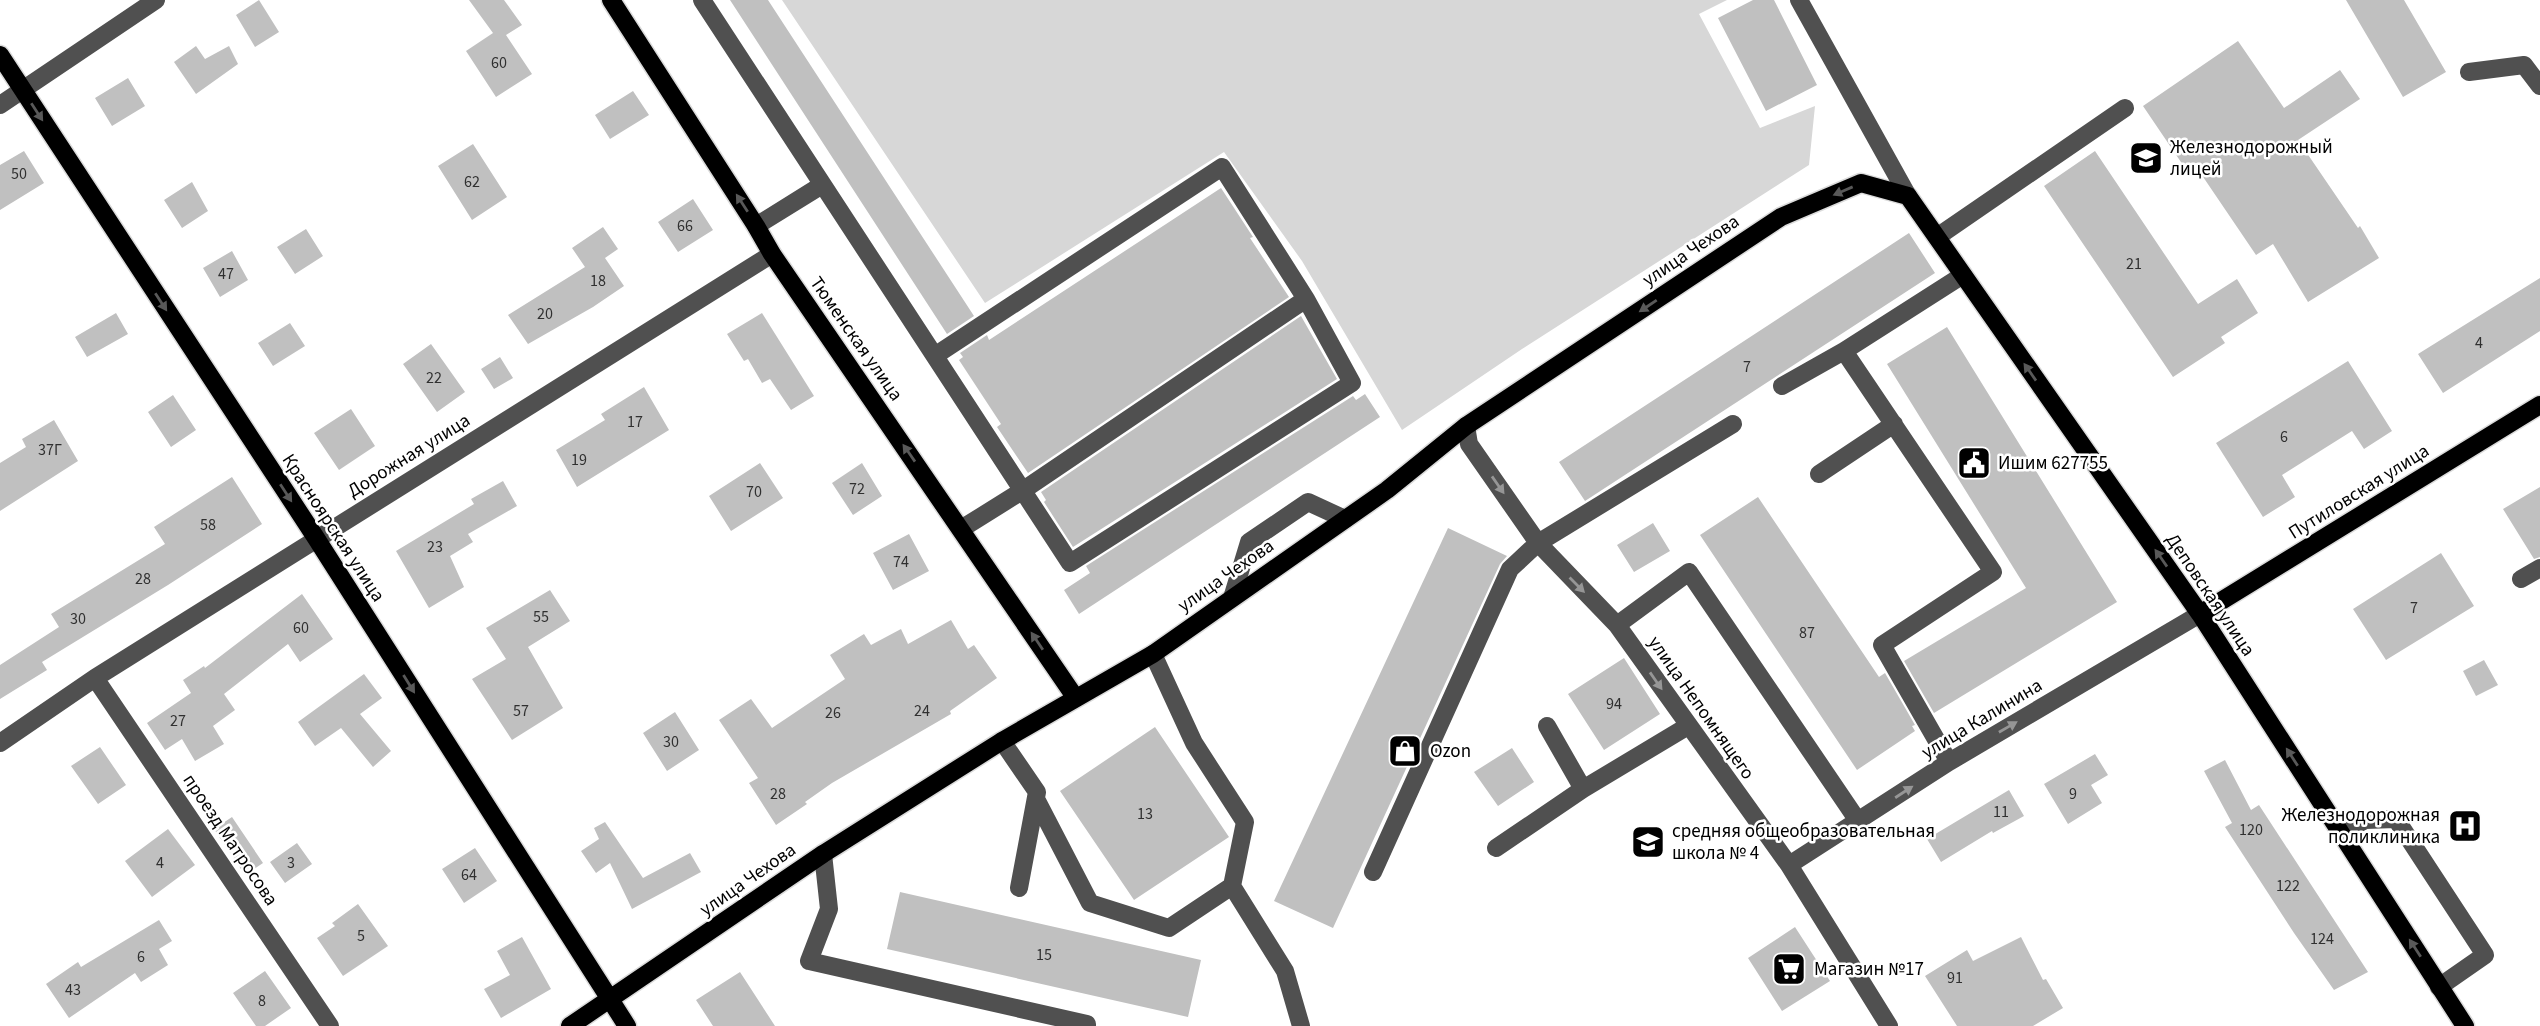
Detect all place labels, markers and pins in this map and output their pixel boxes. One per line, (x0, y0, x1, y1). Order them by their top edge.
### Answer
place label: Железнодорожный лицей (2170, 134, 2333, 183)
school or university icon: Железнодорожный лицей (2127, 139, 2165, 177)
public building icon: Ишим 627755 (1955, 444, 1993, 482)
place label: Ишим 627755 (1998, 450, 2108, 477)
shop icon: Ozon (1386, 732, 1424, 770)
place label: Ozon (1430, 738, 1471, 765)
place label: Железнодорожная поликлиника (2281, 802, 2440, 851)
hospital icon: Железнодорожная поликлиника (2446, 807, 2484, 845)
place label: средняя общеобразовательная школа № 4 (1672, 818, 1935, 867)
school or university icon: средняя общеобразовательная школа № 4 (1629, 823, 1667, 861)
supermarket icon: Магазин №17 (1770, 950, 1808, 988)
place label: Магазин №17 (1814, 956, 1924, 983)

